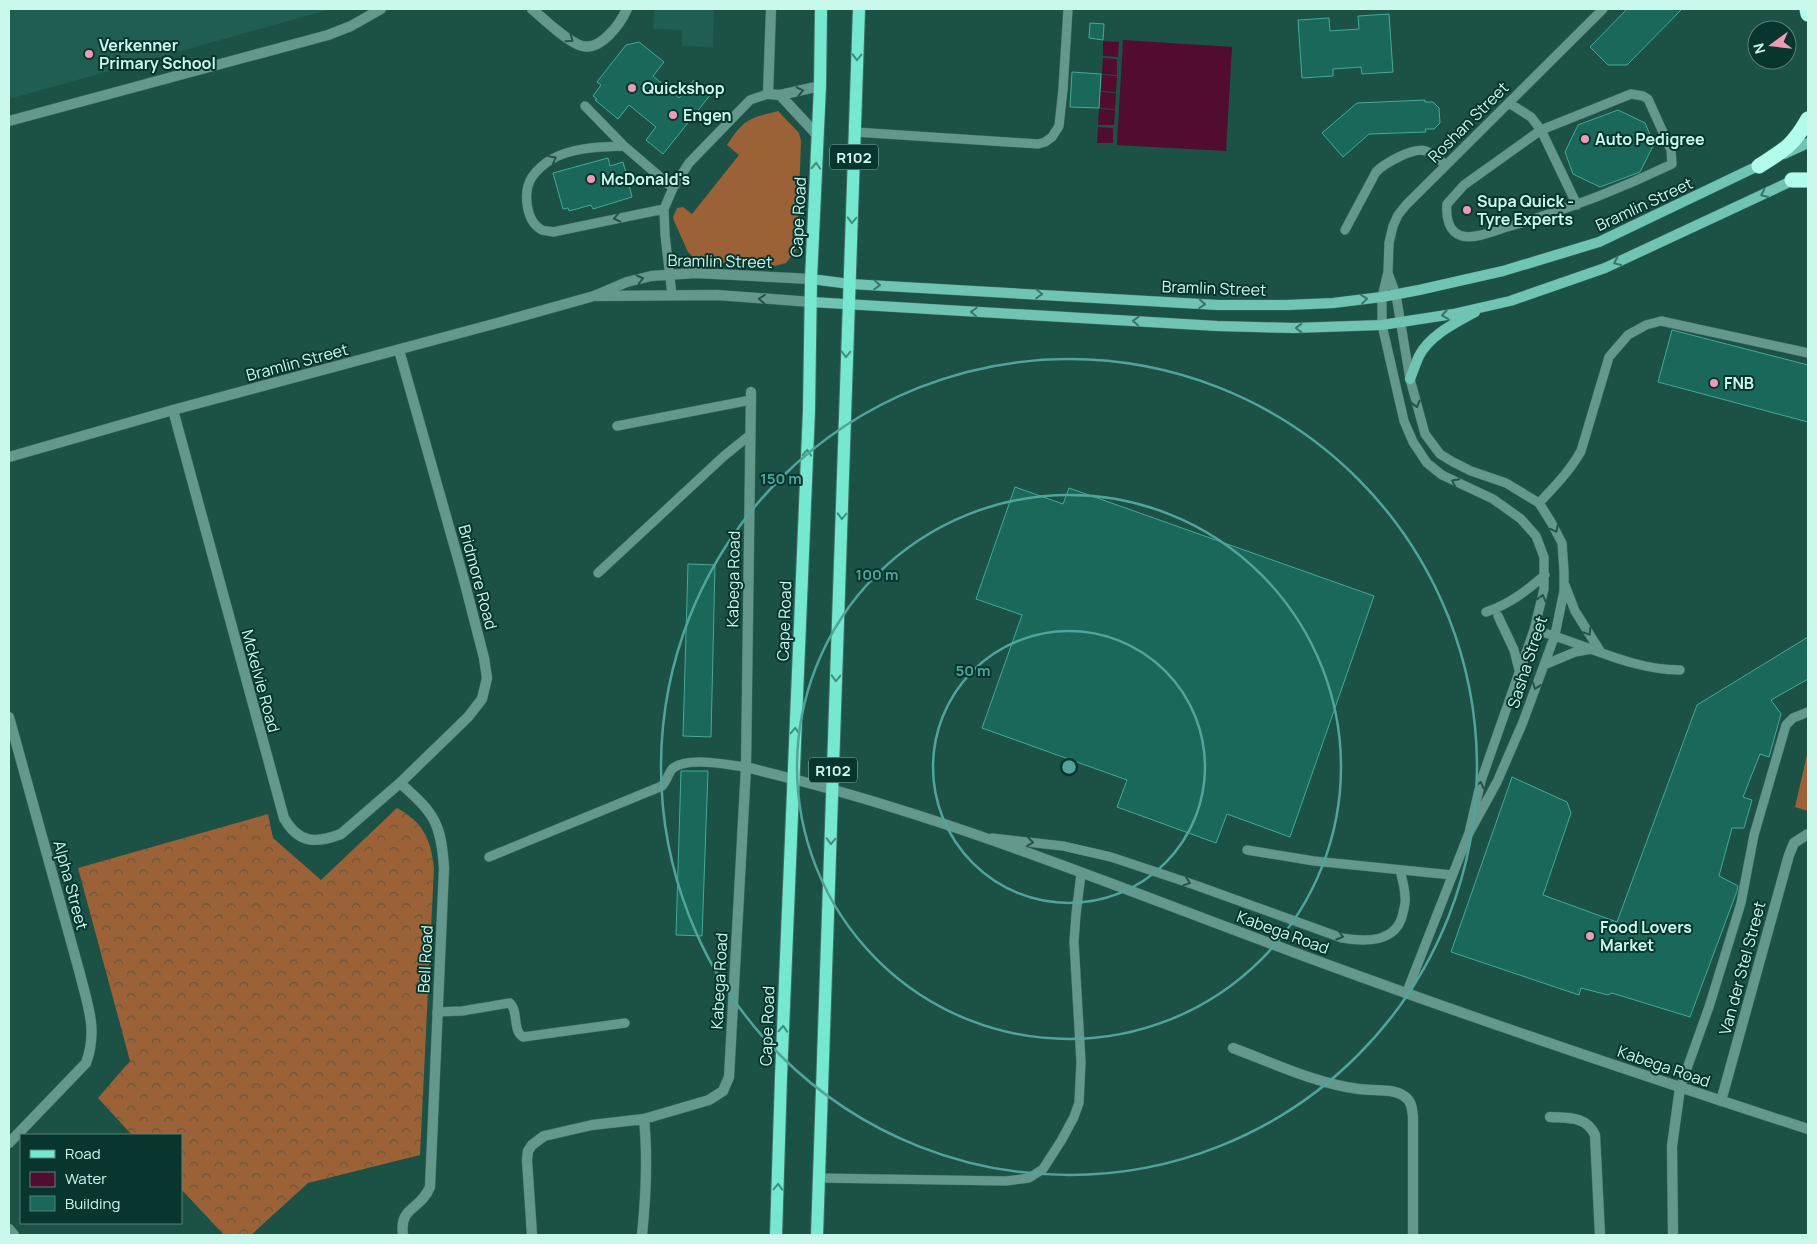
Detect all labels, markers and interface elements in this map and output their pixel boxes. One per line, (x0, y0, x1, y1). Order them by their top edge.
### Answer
north arrow (1747, 20, 1797, 70)
one-way arrow (564, 33, 574, 42)
place label: Verkenner Primary School (99, 34, 216, 74)
text: N (1748, 41, 1769, 56)
marker: Verkenner Primary School (83, 48, 95, 60)
one-way arrow (852, 54, 863, 62)
place label: Quickshop (642, 77, 725, 99)
street label: Roshan Street (1423, 77, 1513, 167)
marker: Quickshop (626, 82, 638, 94)
one-way arrow (796, 86, 805, 97)
place label: Engen (683, 104, 732, 126)
marker: Engen (667, 109, 679, 121)
place label: Auto Pedigree (1595, 128, 1705, 150)
marker: Auto Pedigree (1579, 133, 1591, 145)
road number: R102 (830, 144, 878, 170)
one-way arrow (548, 155, 557, 165)
one-way arrow (811, 161, 822, 169)
place label: McDonald's (601, 168, 690, 190)
street label: Bramlin Street (1592, 172, 1696, 236)
marker: McDonald's (585, 173, 597, 185)
street label: Cape Road (785, 176, 811, 258)
one-way arrow (1760, 187, 1769, 198)
place label: Supa Quick - Tyre Experts (1477, 190, 1574, 230)
marker: Supa Quick - Tyre Experts (1461, 204, 1473, 216)
one-way arrow (612, 213, 621, 223)
one-way arrow (847, 216, 857, 224)
street label: Bramlin Street (667, 249, 773, 273)
one-way arrow (1613, 256, 1622, 267)
one-way arrow (635, 274, 644, 285)
street label: Bramlin Street (1161, 275, 1267, 301)
one-way arrow (873, 280, 881, 291)
one-way arrow (1036, 289, 1044, 300)
one-way arrow (758, 294, 766, 305)
one-way arrow (1360, 294, 1368, 305)
one-way arrow (1198, 299, 1206, 310)
one-way arrow (970, 307, 978, 318)
one-way arrow (1441, 309, 1449, 320)
one-way arrow (1132, 316, 1140, 327)
one-way arrow (1294, 323, 1302, 333)
street label: Bramlin Street (243, 338, 351, 386)
one-way arrow (841, 350, 852, 358)
place label: FNB (1724, 372, 1754, 394)
marker: FNB (1708, 377, 1720, 389)
one-way arrow (1410, 400, 1421, 409)
one-way arrow (802, 449, 813, 457)
text: 150 m (760, 468, 802, 489)
one-way arrow (1451, 478, 1460, 488)
one-way arrow (836, 512, 847, 520)
street label: Bridmore Road (453, 522, 503, 632)
one-way arrow (1548, 524, 1559, 533)
street label: Kabega Road (721, 530, 745, 628)
text: 100 m (856, 564, 898, 585)
street label: Cape Road (772, 580, 796, 662)
one-way arrow (1536, 593, 1547, 602)
street label: Sasha Street (1502, 613, 1552, 711)
one-way arrow (1582, 626, 1592, 635)
street label: Mckelvie Road (237, 627, 285, 735)
text: 50 m (955, 660, 991, 681)
one-way arrow (831, 675, 842, 683)
one-way arrow (1532, 681, 1542, 690)
one-way arrow (790, 726, 801, 734)
road number: R102 (809, 758, 857, 782)
centre of rings (1060, 758, 1078, 776)
one-way arrow (1475, 782, 1485, 790)
one-way arrow (1026, 836, 1034, 847)
one-way arrow (825, 837, 836, 845)
street label: Alpha Street (48, 838, 94, 932)
one-way arrow (1182, 876, 1190, 886)
street label: Van der Stel Street (1714, 899, 1770, 1037)
street label: Kabega Road (1234, 905, 1332, 959)
place label: Food Lovers Market (1600, 916, 1692, 956)
street label: Bell Road (412, 925, 438, 993)
marker: Food Lovers Market (1584, 930, 1596, 942)
one-way arrow (1335, 931, 1343, 941)
street label: Kabega Road (705, 932, 733, 1030)
street label: Cape Road (755, 985, 779, 1067)
one-way arrow (778, 1025, 789, 1033)
street label: Kabega Road (1615, 1040, 1713, 1092)
legend (20, 1134, 182, 1224)
text: Road (65, 1143, 101, 1164)
text: Water (65, 1168, 107, 1189)
one-way arrow (773, 1182, 783, 1190)
text: Building (65, 1193, 120, 1214)

